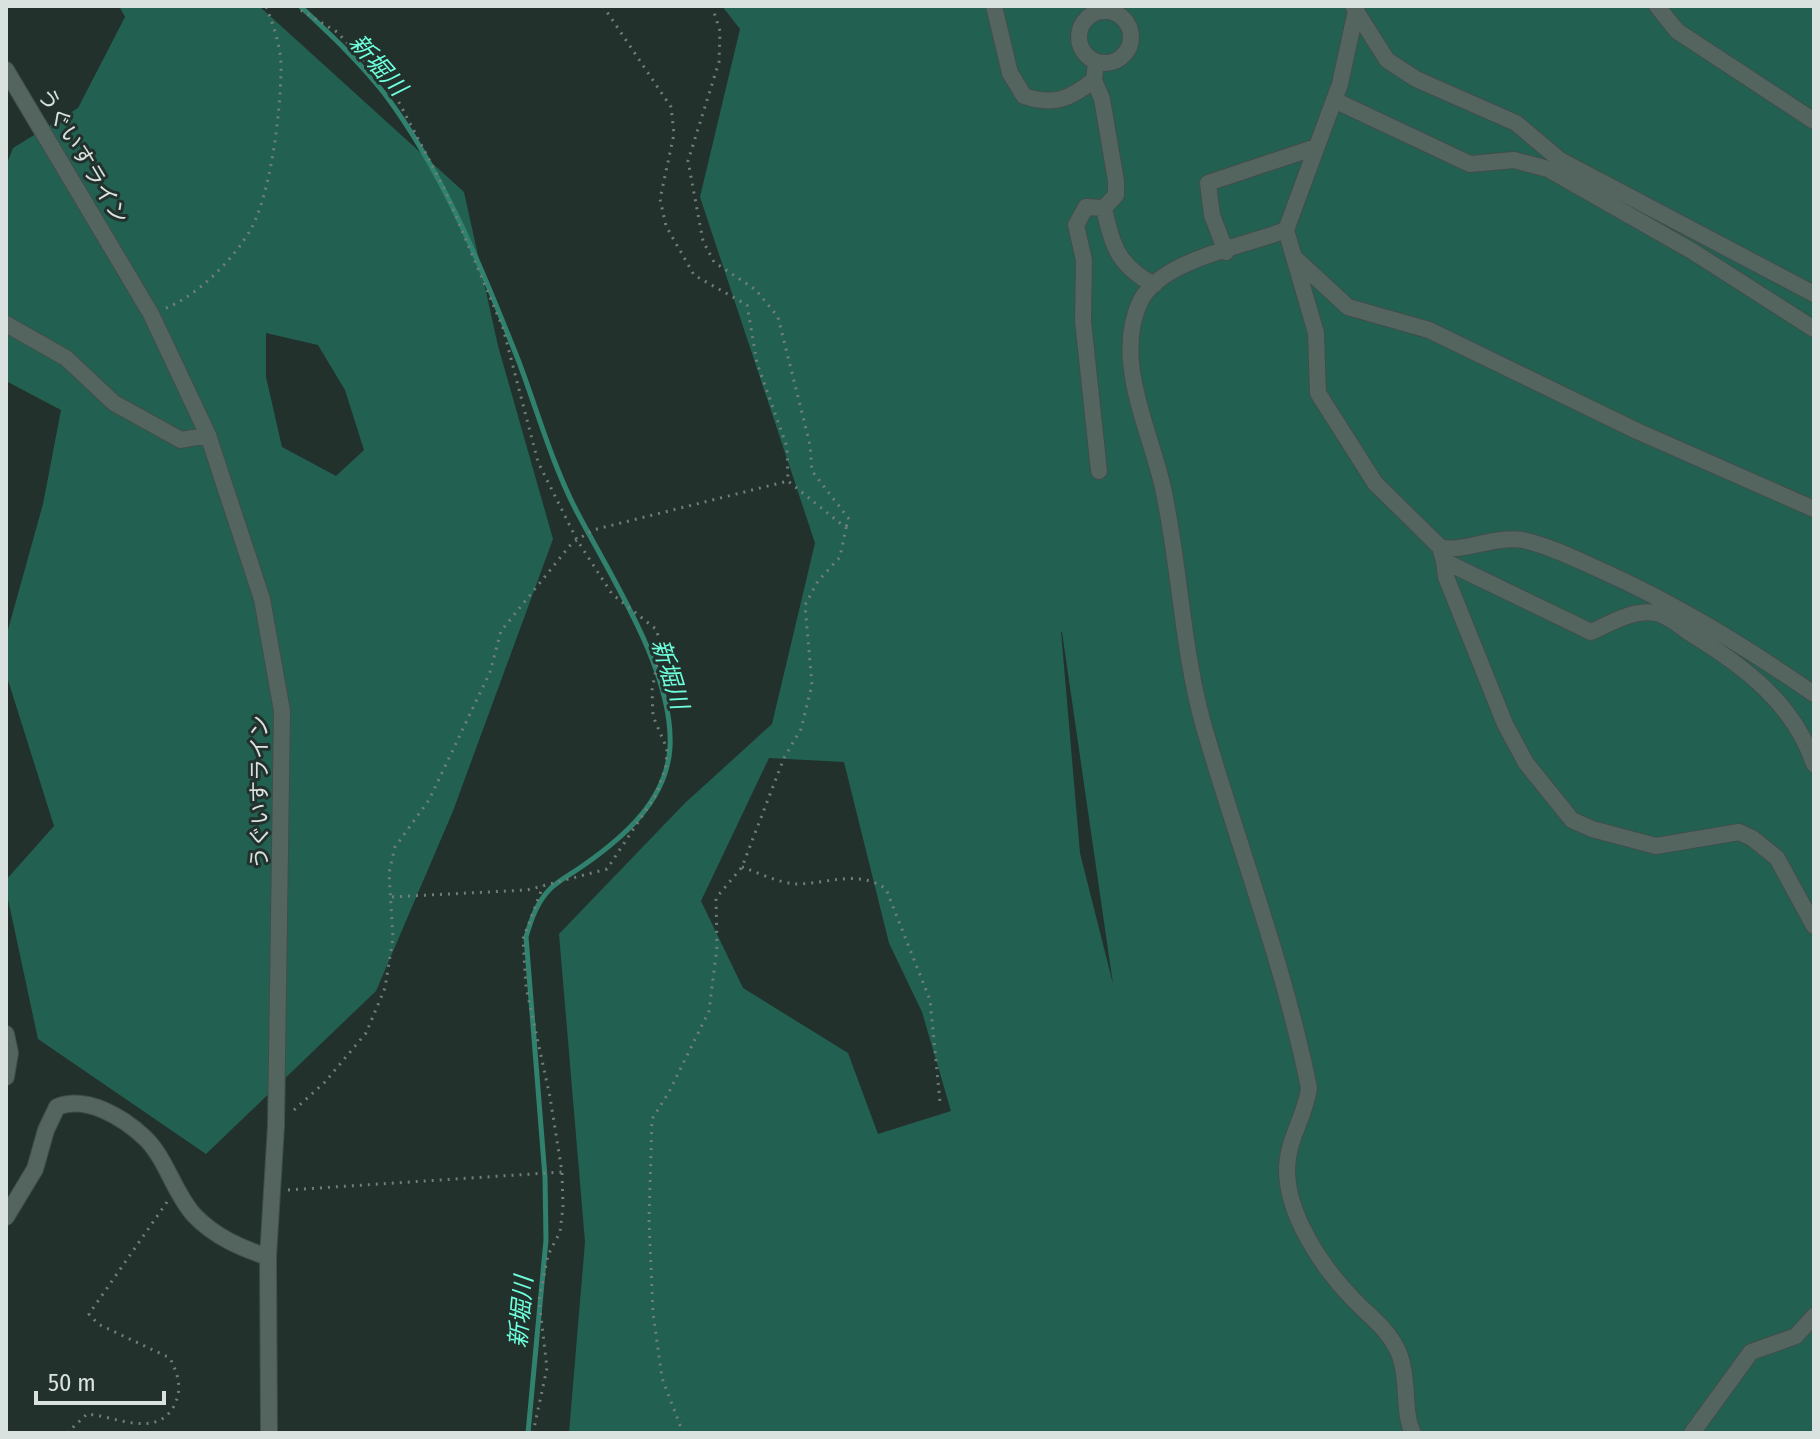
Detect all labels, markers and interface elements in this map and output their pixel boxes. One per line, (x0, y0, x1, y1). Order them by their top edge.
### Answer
water label: 新堀川 (344, 29, 414, 104)
street label: うぐいすライン (32, 83, 134, 229)
water label: 新堀川 (646, 635, 695, 715)
street label: うぐいすライン (246, 715, 273, 869)
water label: 新堀川 (504, 1272, 538, 1349)
scale bar (36, 1355, 164, 1405)
text: 50 m (48, 1369, 96, 1397)

